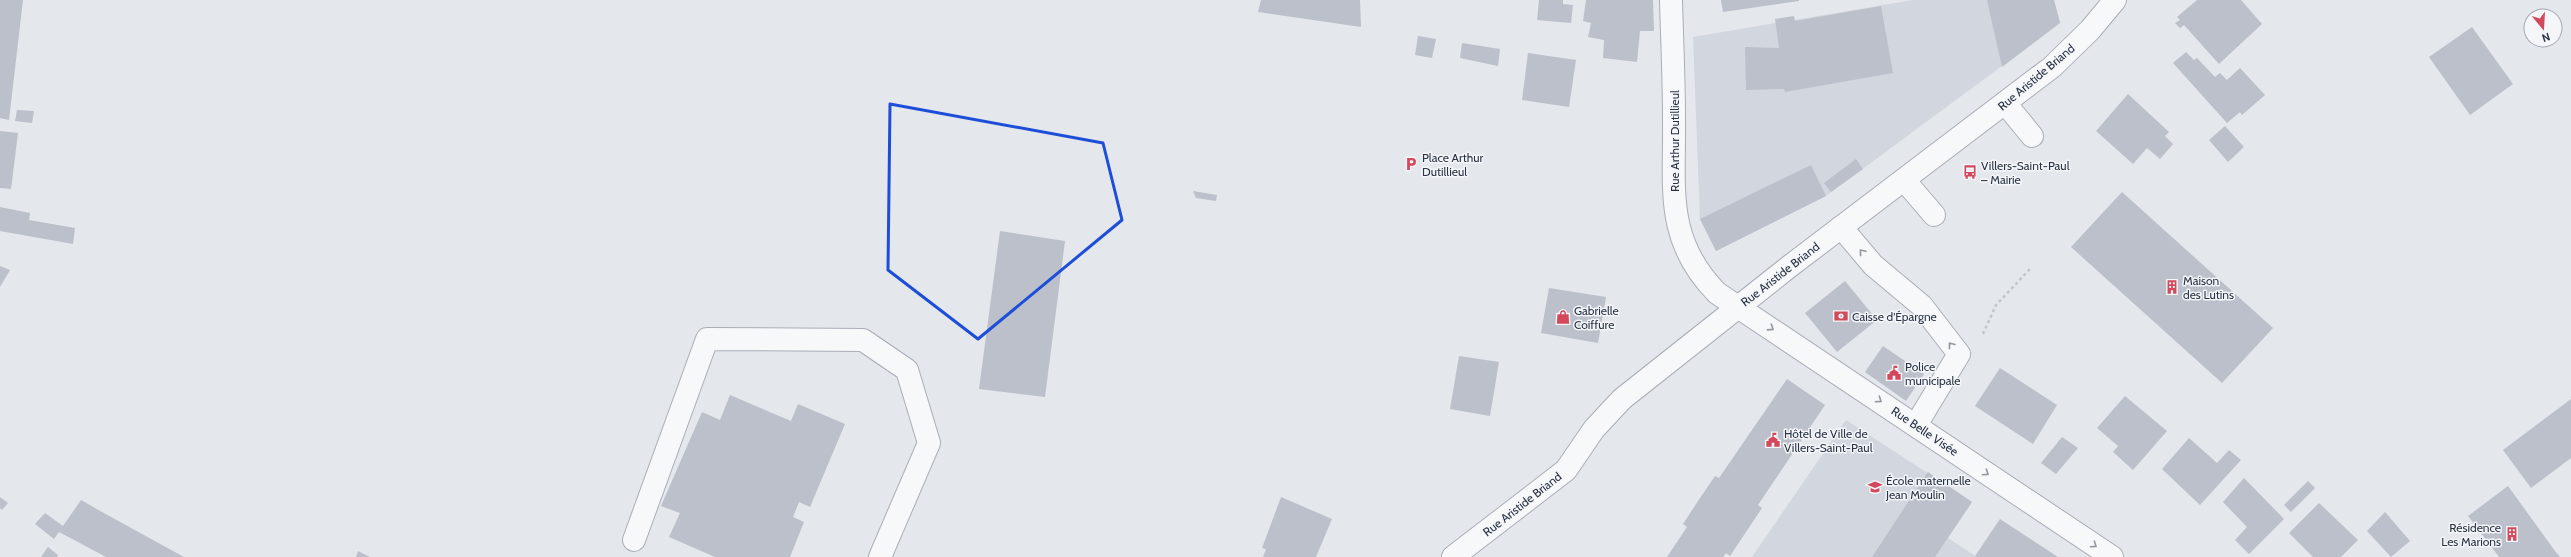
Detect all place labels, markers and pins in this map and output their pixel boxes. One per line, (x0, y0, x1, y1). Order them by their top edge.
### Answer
place label: Place Arthur Dutillieul (1422, 150, 1484, 179)
parking icon: Place Arthur Dutillieul (1403, 156, 1419, 172)
place label: Villers-Saint-Paul – Mairie (1981, 158, 2070, 187)
bus stop icon: Villers-Saint-Paul – Mairie (1962, 164, 1978, 180)
place label: Maison des Lutins (2183, 273, 2234, 302)
building icon: Maison des Lutins (2164, 279, 2180, 295)
place label: Gabrielle Coiffure (1574, 303, 1619, 332)
bank icon: Caisse d'Épargne (1833, 308, 1849, 324)
shop icon: Gabrielle Coiffure (1555, 309, 1571, 325)
place label: Caisse d'Épargne (1852, 309, 1937, 324)
place label: Police municipale (1905, 359, 1960, 388)
public building icon: Police municipale (1886, 365, 1902, 381)
place label: Hôtel de Ville de Villers-Saint-Paul (1784, 426, 1873, 455)
public building icon: Hôtel de Ville de Villers-Saint-Paul (1765, 432, 1781, 448)
place label: École maternelle Jean Moulin (1885, 473, 1971, 502)
school or university icon: École maternelle Jean Moulin (1867, 479, 1883, 495)
place label: Résidence Les Marions (2441, 520, 2501, 549)
building icon: Résidence Les Marions (2504, 526, 2520, 542)

